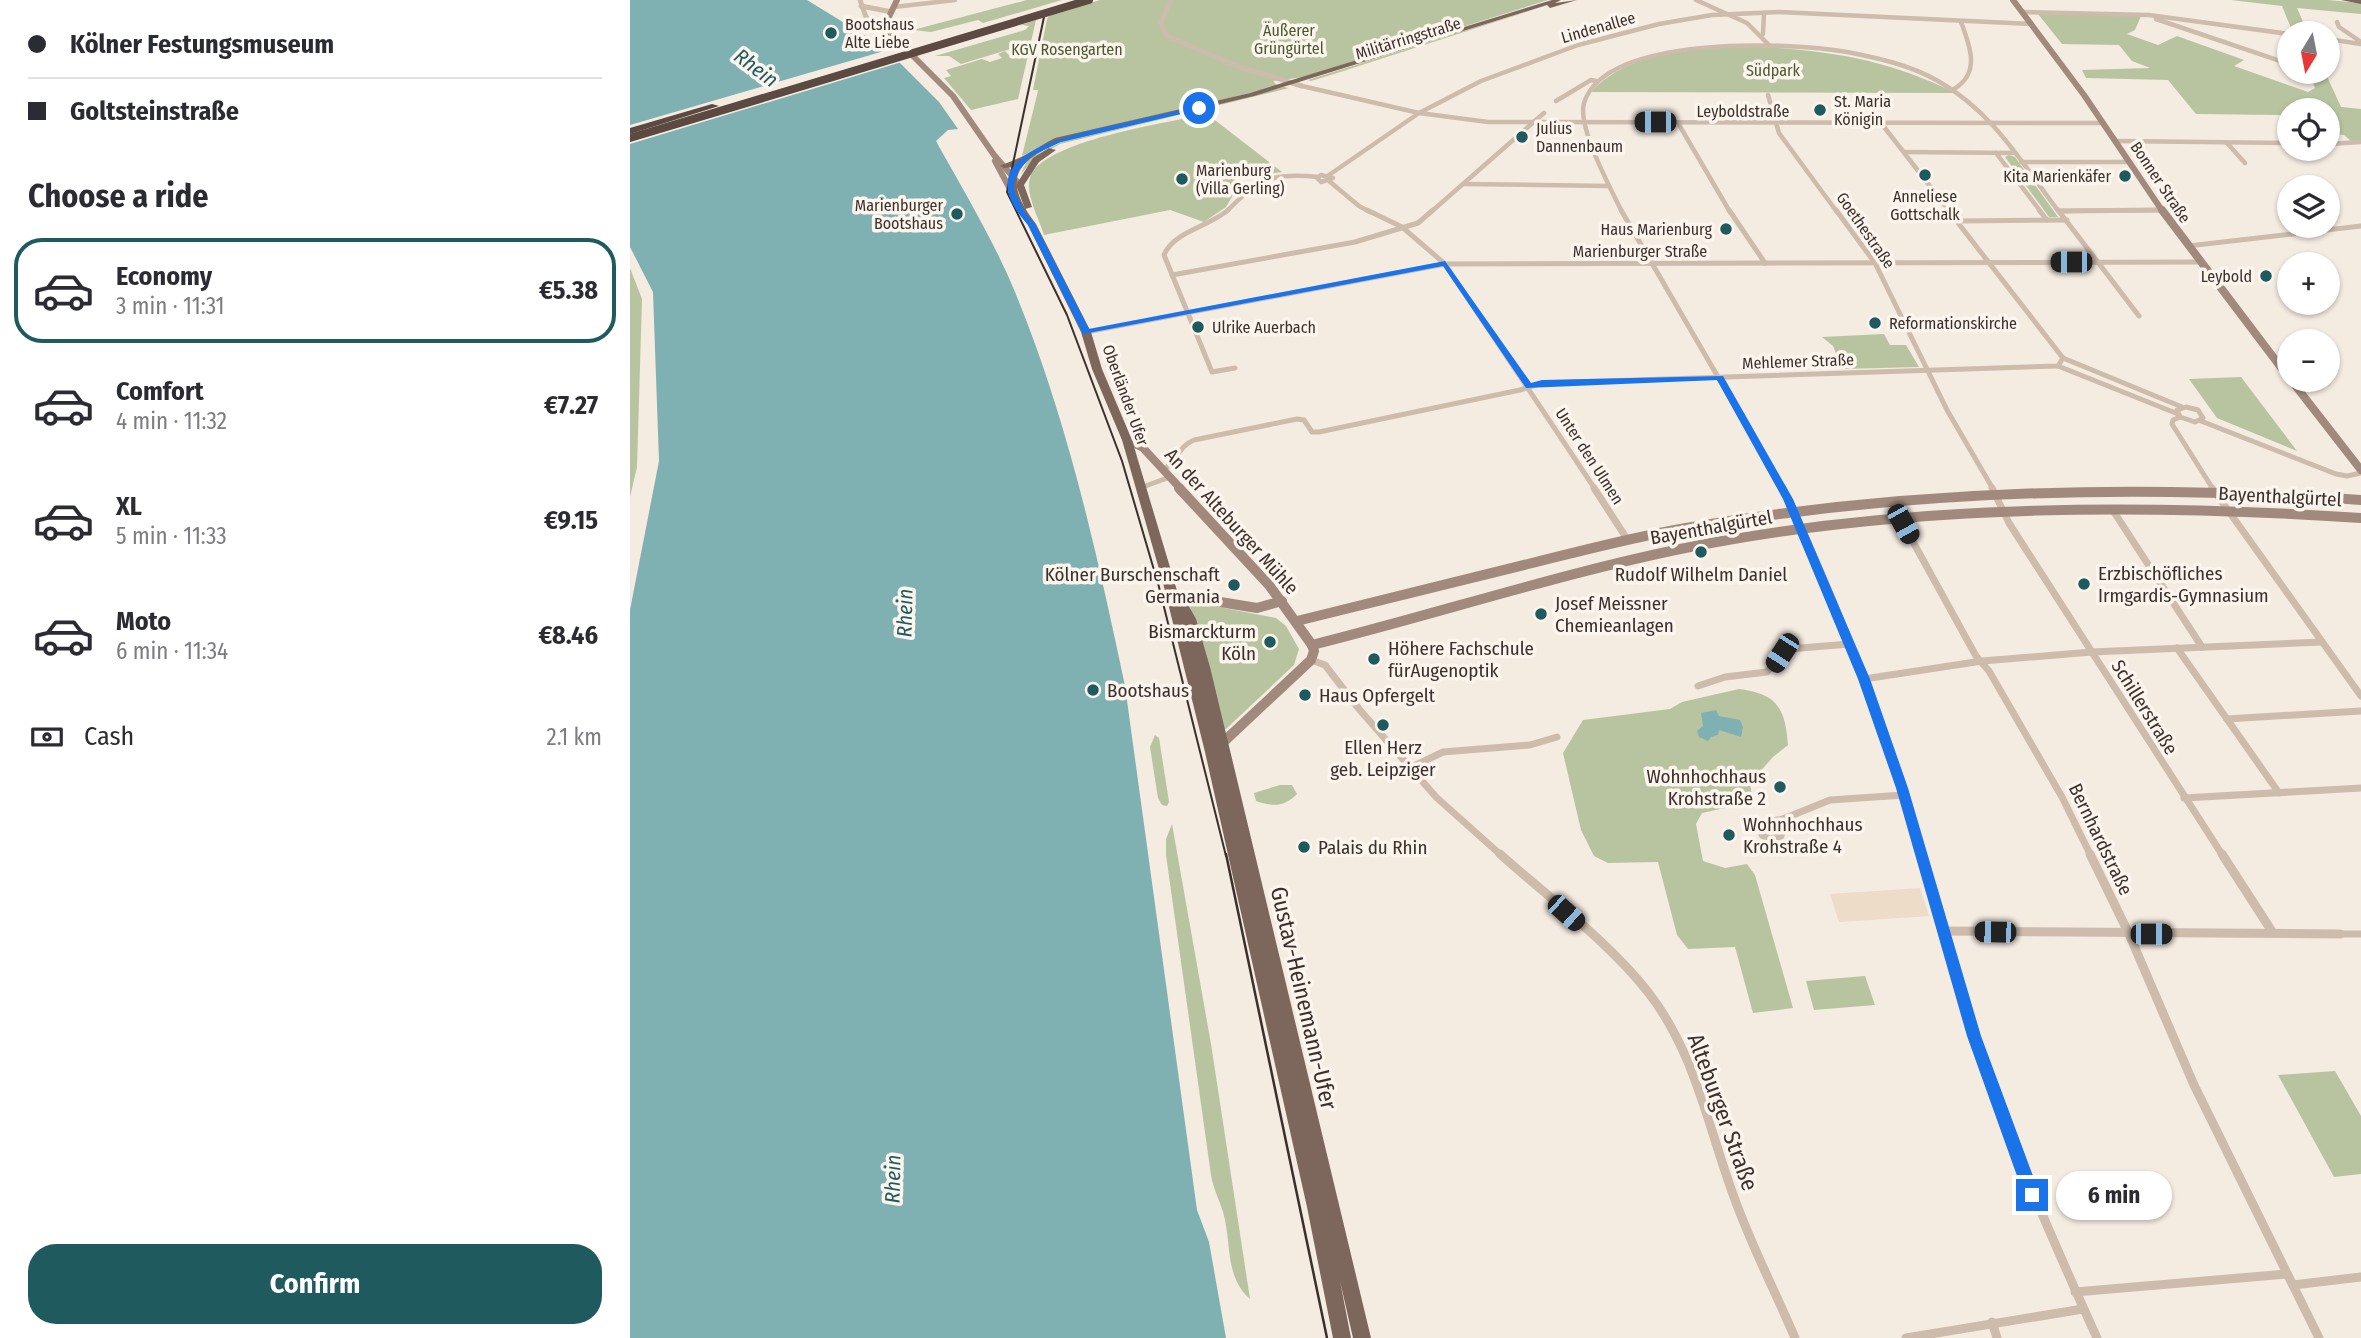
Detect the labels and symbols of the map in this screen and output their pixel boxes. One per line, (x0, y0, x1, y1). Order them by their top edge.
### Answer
street label: Lindenallee (1559, 8, 1638, 47)
street label: Militärringstraße (1353, 13, 1463, 64)
place label: Bootshaus Alte Liebe (845, 15, 914, 52)
park label: Äußerer Grüngürtel (1254, 21, 1324, 58)
north arrow (2277, 21, 2340, 84)
marker: Bootshaus Alte Liebe (823, 25, 839, 41)
park label: KGV Rosengarten (1011, 40, 1123, 59)
water label: Rhein (729, 43, 783, 93)
park label: Südpark (1746, 61, 1801, 80)
route start (1183, 92, 1215, 124)
place label: St. Maria Königin (1834, 92, 1891, 129)
street label: Leyboldstraße (1697, 102, 1789, 121)
marker: St. Maria Königin (1812, 102, 1828, 118)
car (1635, 112, 1677, 133)
place label: Julius Dannenbaum (1536, 119, 1623, 156)
marker: Julius Dannenbaum (1514, 129, 1530, 145)
street label: Bonner Straße (2126, 138, 2195, 227)
place label: Marienburg (Villa Gerling) (1196, 161, 1285, 198)
marker: Anneliese Gottschalk (1917, 167, 1933, 183)
place label: Kita Marienkäfer (2003, 167, 2111, 186)
marker: Kita Marienkäfer (2117, 168, 2133, 184)
marker: Marienburg (Villa Gerling) (1174, 171, 1190, 187)
place label: Anneliese Gottschalk (1890, 187, 1960, 224)
street label: Goethestraße (1832, 189, 1899, 272)
place label: Marienburger Bootshaus (855, 196, 943, 233)
marker: Marienburger Bootshaus (949, 206, 965, 222)
place label: Haus Marienburg (1601, 220, 1712, 239)
marker: Haus Marienburg (1718, 221, 1734, 237)
street label: Marienburger Straße (1573, 242, 1707, 261)
car (2051, 252, 2093, 273)
place label: Leybold (2201, 267, 2252, 286)
marker: Leybold (2258, 268, 2274, 284)
place label: Reformationskirche (1889, 314, 2017, 333)
marker: Reformationskirche (1867, 315, 1883, 331)
place label: Ulrike Auerbach (1212, 318, 1316, 337)
marker: Ulrike Auerbach (1190, 319, 1206, 335)
street label: Oberländer Ufer (1098, 342, 1153, 449)
street label: Mehlemer Straße (1742, 350, 1854, 373)
street label: Unter den Ulmen (1551, 405, 1628, 508)
street label: An der Alteburger Mühle (1160, 444, 1303, 599)
street label: Bayenthalgürtel (2218, 482, 2342, 511)
car (1884, 501, 1923, 547)
street label: Bayenthalgürtel (1648, 505, 1774, 550)
marker: Rudolf Wilhelm Daniel (1693, 544, 1709, 560)
place label: Erzbischöfliches Irmgardis-Gymnasium (2098, 562, 2269, 607)
place label: Kölner Burschenschaft Germania (1045, 563, 1221, 608)
place label: Rudolf Wilhelm Daniel (1615, 563, 1787, 586)
marker: Erzbischöfliches Irmgardis-Gymnasium (2076, 576, 2092, 592)
marker: Kölner Burschenschaft Germania (1226, 577, 1242, 593)
water label: Rhein (892, 588, 918, 638)
place label: Josef Meissner Chemieanlagen (1555, 592, 1674, 637)
marker: Josef Meissner Chemieanlagen (1533, 606, 1549, 622)
place label: Bismarckturm Köln (1148, 620, 1256, 665)
car (1762, 630, 1803, 676)
marker: Bismarckturm Köln (1262, 634, 1278, 650)
place label: Höhere Fachschule fürAugenoptik (1388, 637, 1534, 682)
marker: Höhere Fachschule fürAugenoptik (1366, 651, 1382, 667)
street label: Schillerstraße (2106, 656, 2183, 759)
place label: Bootshaus (1107, 679, 1189, 702)
marker: Bootshaus (1085, 682, 1101, 698)
place label: Haus Opfergelt (1319, 684, 1436, 707)
marker: Haus Opfergelt (1297, 687, 1313, 703)
marker: Ellen Herz geb. Leipziger (1375, 717, 1391, 733)
place label: Ellen Herz geb. Leipziger (1330, 736, 1436, 781)
place label: Wohnhochhaus Krohstraße 2 (1646, 765, 1766, 810)
marker: Wohnhochhaus Krohstraße 2 (1772, 779, 1788, 795)
street label: Bernhardstraße (2064, 780, 2137, 899)
place label: Wohnhochhaus Krohstraße 4 (1743, 813, 1863, 858)
marker: Wohnhochhaus Krohstraße 4 (1721, 827, 1737, 843)
place label: Palais du Rhin (1318, 836, 1427, 859)
marker: Palais du Rhin (1296, 839, 1312, 855)
street label: Gustav-Heinemann-Ufer (1265, 884, 1343, 1112)
car (1544, 891, 1589, 935)
car (1974, 921, 2017, 943)
car (2131, 924, 2173, 945)
street label: Alteburger Straße (1682, 1030, 1764, 1194)
water label: Rhein (880, 1154, 906, 1204)
callout: 6 min (2056, 1170, 2172, 1220)
route end (2016, 1179, 2048, 1211)

